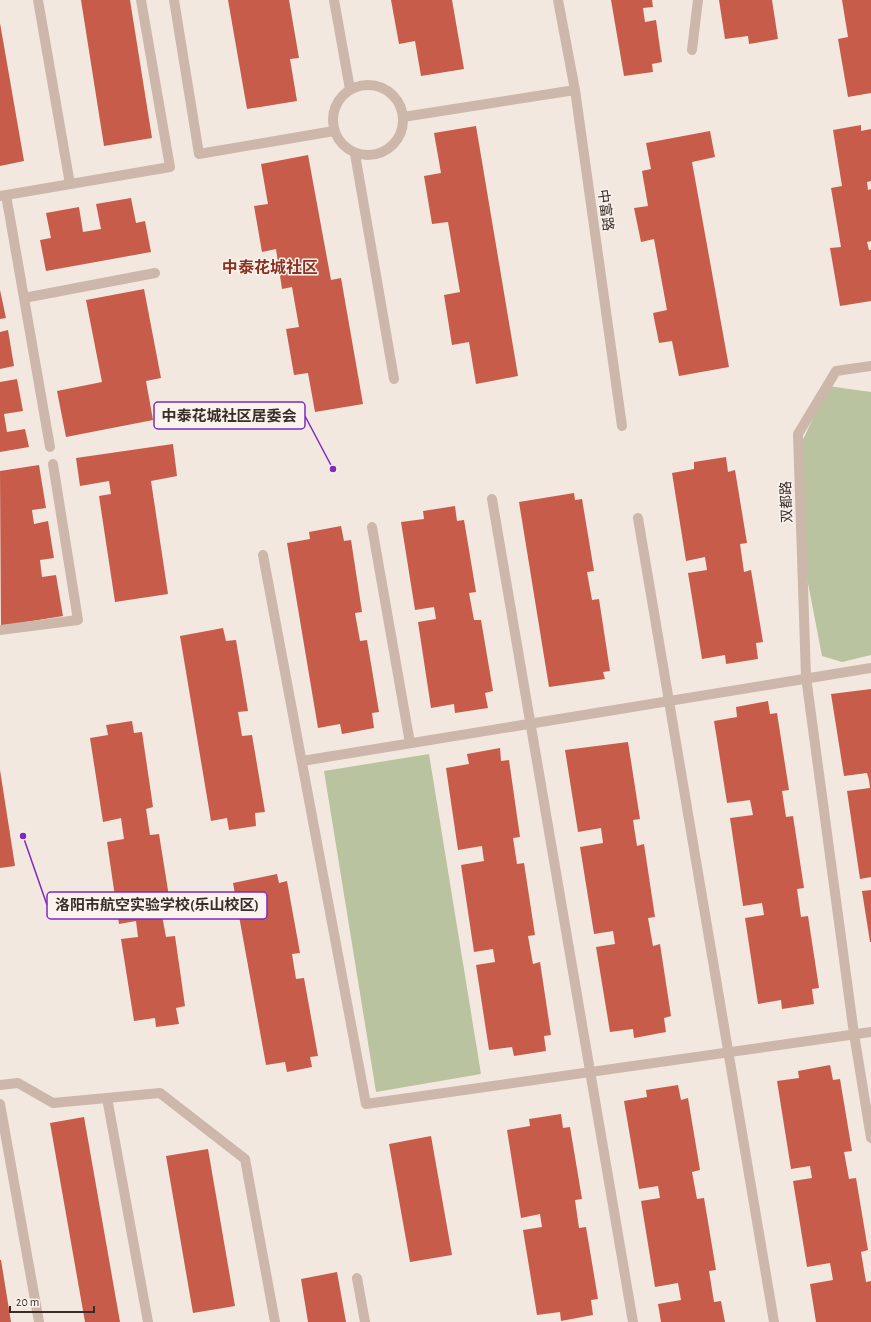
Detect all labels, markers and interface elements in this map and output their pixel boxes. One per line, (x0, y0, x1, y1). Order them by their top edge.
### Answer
street label: 中富路 (595, 188, 616, 232)
district label: 中泰花城社区 (222, 258, 318, 276)
callout: 中泰花城社区居委会 (154, 402, 305, 429)
text: 中泰花城社区居委会 (161, 407, 297, 424)
street label: 双都路 (778, 481, 795, 523)
callout: 洛阳市航空实验学校(乐山校区) (47, 892, 267, 919)
text: 洛阳市航空实验学校(乐山校区) (55, 896, 259, 913)
scale bar (10, 1288, 94, 1314)
text: 20 m (16, 1296, 39, 1308)

